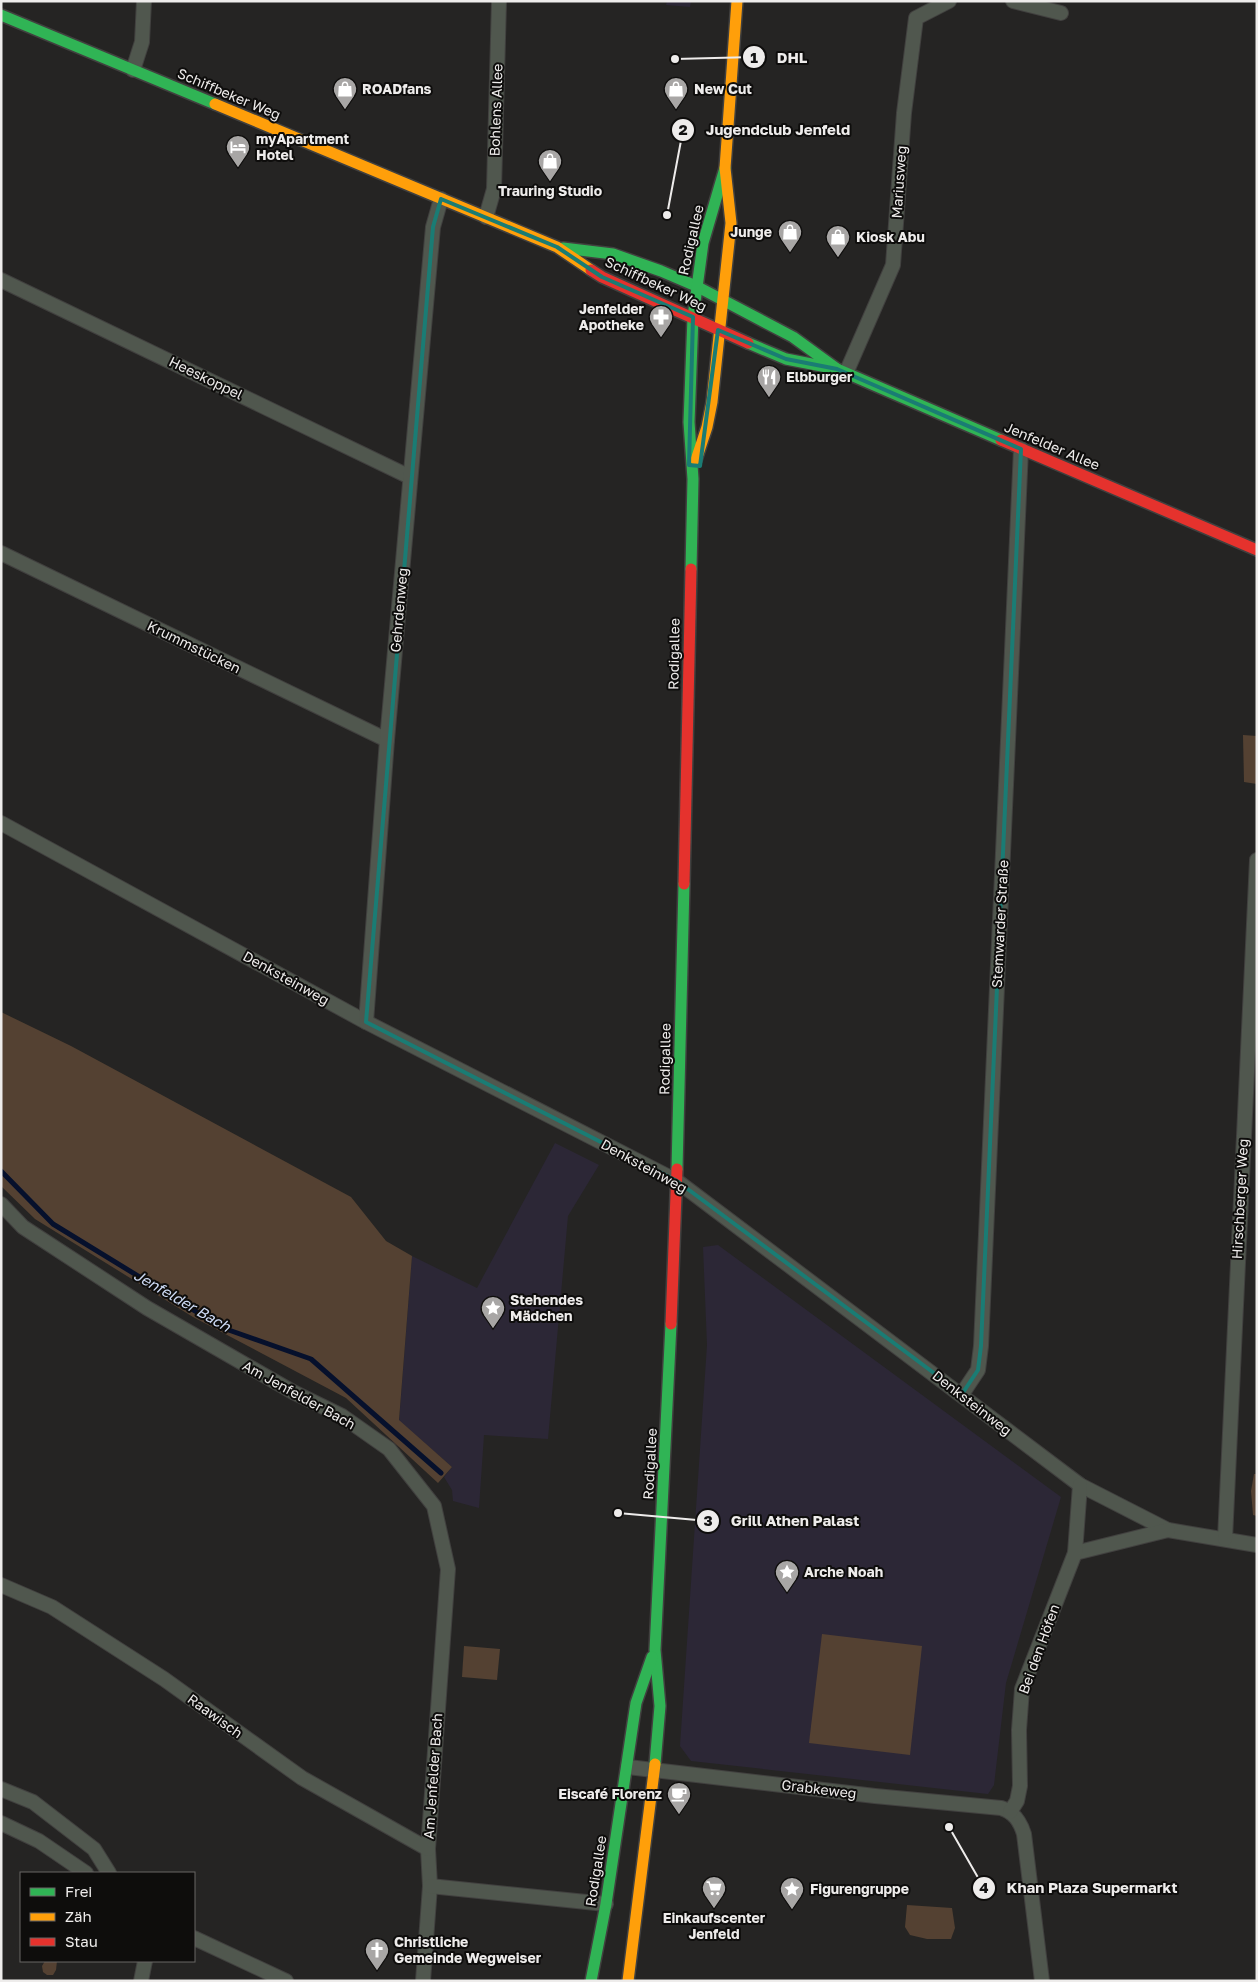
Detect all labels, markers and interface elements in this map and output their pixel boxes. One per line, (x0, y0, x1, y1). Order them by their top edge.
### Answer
callout: DHL (742, 42, 818, 72)
text: 1 (750, 48, 758, 66)
text: DHL (777, 48, 808, 66)
street label: Bohlens Allee (485, 63, 506, 157)
street label: Schiffbeker Weg (175, 64, 283, 123)
shop icon: ROADfans (332, 76, 358, 110)
shop icon: New Cut (663, 76, 689, 110)
place label: ROADfans (362, 80, 432, 97)
place label: New Cut (694, 80, 752, 97)
callout: Jugendclub Jenfeld (671, 115, 860, 145)
text: 2 (678, 120, 688, 138)
text: Jugendclub Jenfeld (706, 120, 850, 138)
place label: myApartment Hotel (256, 130, 349, 163)
hotel icon: myApartment Hotel (225, 134, 251, 168)
street label: Mariusweg (887, 145, 910, 219)
shop icon: Trauring Studio (537, 148, 563, 182)
place label: Trauring Studio (498, 182, 602, 199)
street label: Rodigallee (674, 203, 707, 277)
shop icon: Junge (777, 219, 803, 253)
place label: Junge (730, 223, 772, 240)
shop icon: Kiosk Abu (825, 224, 851, 258)
place label: Kiosk Abu (856, 228, 925, 245)
street label: Schiffbeker Weg (603, 253, 710, 315)
place label: Jenfelder Apotheke (579, 300, 645, 333)
pharmacy icon: Jenfelder Apotheke (648, 304, 674, 338)
street label: Heeskoppel (166, 352, 246, 403)
restaurant icon: Elbburger (756, 364, 782, 398)
place label: Elbburger (786, 368, 853, 385)
street label: Jenfelder Allee (1002, 418, 1102, 473)
street label: Gehrdenweg (386, 567, 411, 653)
street label: Krummstücken (145, 617, 244, 677)
street label: Rodigallee (664, 618, 683, 690)
street label: Stemwarder Straße (988, 859, 1011, 989)
street label: Denksteinweg (240, 947, 332, 1008)
street label: Rodigallee (655, 1023, 674, 1095)
street label: Denksteinweg (598, 1135, 690, 1196)
street label: Hirschberger Weg (1228, 1138, 1251, 1260)
water label: Jenfelder Bach (131, 1265, 235, 1335)
place label: Stehendes Mädchen (510, 1291, 583, 1324)
place icon: Stehendes Mädchen (480, 1295, 506, 1329)
street label: Am Jenfelder Bach (240, 1356, 359, 1433)
street label: Denksteinweg (929, 1366, 1015, 1439)
street label: Rodigallee (639, 1428, 660, 1500)
callout: Grill Athen Palast (696, 1506, 869, 1536)
text: 3 (703, 1511, 713, 1529)
text: Grill Athen Palast (731, 1511, 859, 1529)
place icon: Arche Noah (774, 1559, 800, 1593)
place label: Arche Noah (804, 1563, 883, 1580)
street label: Bei den Höfen (1014, 1602, 1063, 1696)
street label: Raawisch (184, 1690, 246, 1741)
street label: Am Jenfelder Bach (420, 1712, 445, 1840)
street label: Grabkeweg (781, 1775, 857, 1802)
cafe icon: Eiscafé Florenz (666, 1781, 692, 1815)
place label: Eiscafé Florenz (558, 1785, 662, 1802)
street label: Rodigallee (581, 1834, 610, 1908)
legend (20, 1872, 195, 1962)
callout: Khan Plaza Supermarkt (972, 1873, 1188, 1903)
supermarket icon: Einkaufscenter Jenfeld (701, 1875, 727, 1909)
place icon: Figurengruppe (779, 1876, 805, 1910)
text: 4 (979, 1878, 989, 1896)
text: Khan Plaza Supermarkt (1007, 1878, 1177, 1896)
place label: Figurengruppe (810, 1880, 909, 1897)
text: Frei (65, 1882, 92, 1900)
text: Zäh (65, 1907, 92, 1925)
place label: Einkaufscenter Jenfeld (663, 1909, 766, 1942)
text: Stau (65, 1932, 98, 1950)
place label: Christliche Gemeinde Wegweiser (394, 1933, 542, 1966)
church icon: Christliche Gemeinde Wegweiser (364, 1937, 390, 1971)

